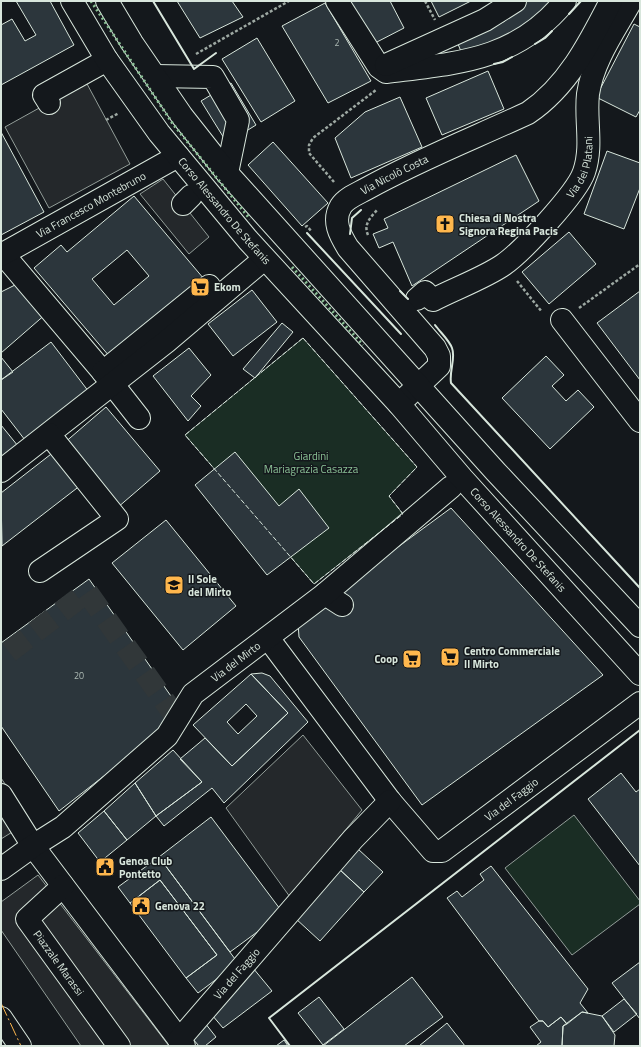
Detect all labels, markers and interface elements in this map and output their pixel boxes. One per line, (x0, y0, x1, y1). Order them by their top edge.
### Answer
house number: 2 (334, 36, 340, 49)
street label: Via dei Platani (562, 136, 596, 201)
street label: Via Nicolò Costa (358, 151, 431, 199)
street label: Corso Alessandro De Stefanis (174, 154, 275, 268)
street label: Via Francesco Montebruno (33, 168, 149, 242)
place label: Chiesa di Nostra Signora Regina Pacis (459, 210, 558, 239)
church icon: Chiesa di Nostra Signora Regina Pacis (434, 213, 456, 235)
supermarket icon: Ekom (189, 276, 211, 298)
place label: Ekom (214, 279, 241, 295)
park label: Giardini Mariagrazia Casazza (264, 448, 359, 477)
street label: Corso Alessandro De Stefanis (466, 484, 570, 596)
place label: Il Sole del Mirto (188, 571, 231, 600)
school or university icon: Il Sole del Mirto (163, 574, 185, 596)
street label: Via del Mirto (208, 638, 264, 686)
place label: Centro Commerciale Il Mirto (464, 643, 560, 672)
supermarket icon: Centro Commerciale Il Mirto (439, 646, 461, 668)
supermarket icon: Coop (401, 648, 423, 670)
place label: Coop (374, 651, 398, 667)
house number: 20 (74, 669, 84, 682)
street label: Via del Faggio (481, 774, 542, 825)
place label: Genoa Club Pontetto (119, 853, 172, 882)
public building icon: Genoa Club Pontetto (94, 856, 116, 878)
public building icon: Genova 22 (130, 895, 152, 917)
place label: Genova 22 (155, 898, 205, 914)
street label: Piazzale Marassi (30, 927, 88, 999)
street label: Via del Faggio (210, 944, 264, 1003)

